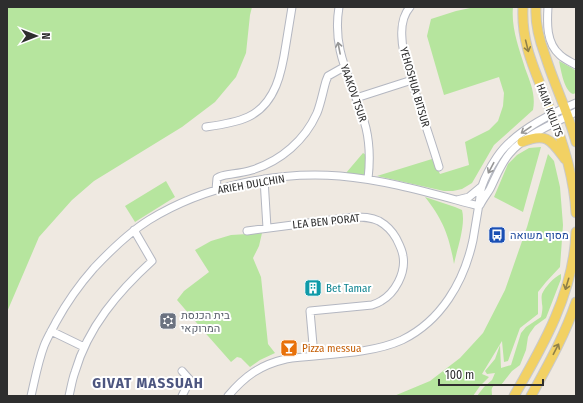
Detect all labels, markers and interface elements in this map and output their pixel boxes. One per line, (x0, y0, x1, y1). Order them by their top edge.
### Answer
north arrow (16, 16, 56, 56)
text: N (39, 33, 52, 39)
one-way arrow (523, 39, 531, 52)
one-way arrow (335, 41, 343, 54)
street label: YEHOSHUA BITSUR (397, 46, 432, 129)
street label: YAAKOV TSUR (338, 63, 369, 124)
street label: HAIM KULITS (533, 82, 566, 139)
one-way arrow (521, 126, 532, 134)
one-way arrow (487, 162, 494, 174)
street label: ARIEH DULCHIN (216, 172, 286, 197)
street label: LEA BEN PORAT (292, 211, 361, 232)
bus stop icon: מסוף משואה (487, 225, 507, 245)
place label: מסוף משואה (510, 229, 569, 242)
building icon: Bet Tamar (303, 278, 323, 298)
one-way arrow (563, 278, 570, 291)
place label: Bet Tamar (326, 282, 371, 295)
place label: בית הכנסת המרוקאי (181, 309, 230, 335)
synagogue icon: בית הכנסת המרוקאי (158, 311, 178, 331)
bar icon: Pizza messua (279, 338, 299, 358)
place label: Pizza messua (302, 342, 361, 355)
one-way arrow (553, 343, 560, 355)
scale bar (439, 361, 543, 387)
text: 100 m (445, 368, 474, 382)
district label: GIVAT MASSUAH (92, 374, 204, 392)

